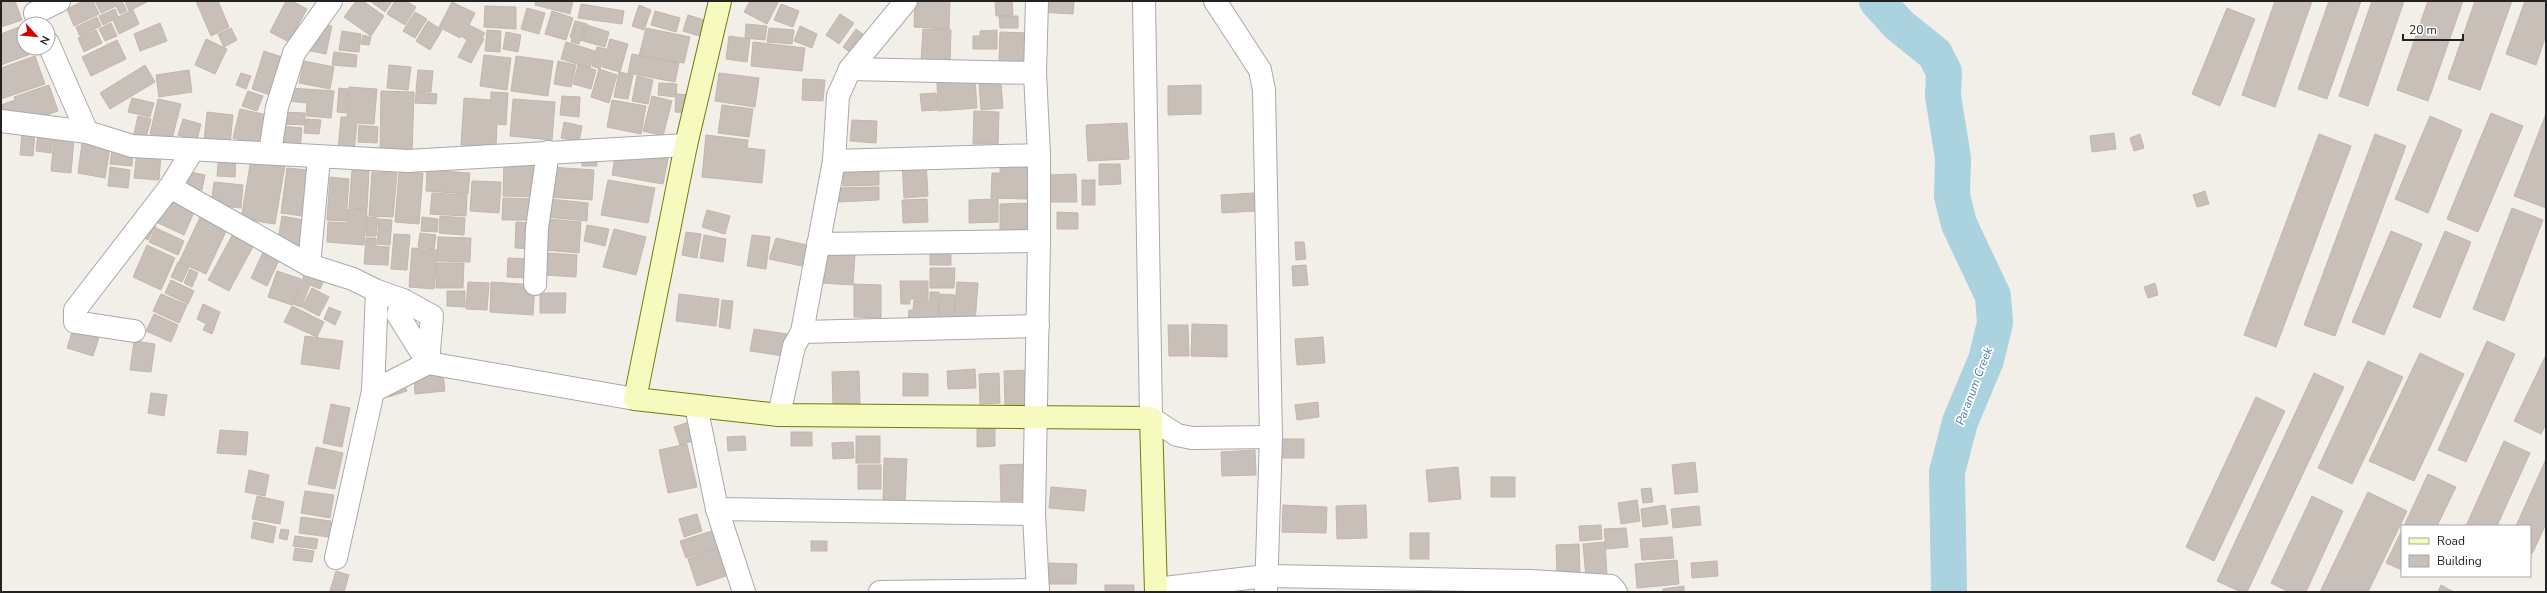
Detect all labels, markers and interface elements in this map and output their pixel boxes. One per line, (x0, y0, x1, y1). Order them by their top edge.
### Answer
north arrow (16, 16, 56, 56)
scale bar (2403, 16, 2463, 42)
text: 20 m (2409, 22, 2437, 38)
text: N (36, 33, 53, 47)
water label: Paranum Creek (1952, 344, 1997, 427)
legend (2401, 525, 2531, 577)
text: Road (2437, 533, 2465, 549)
text: Building (2437, 553, 2482, 569)

